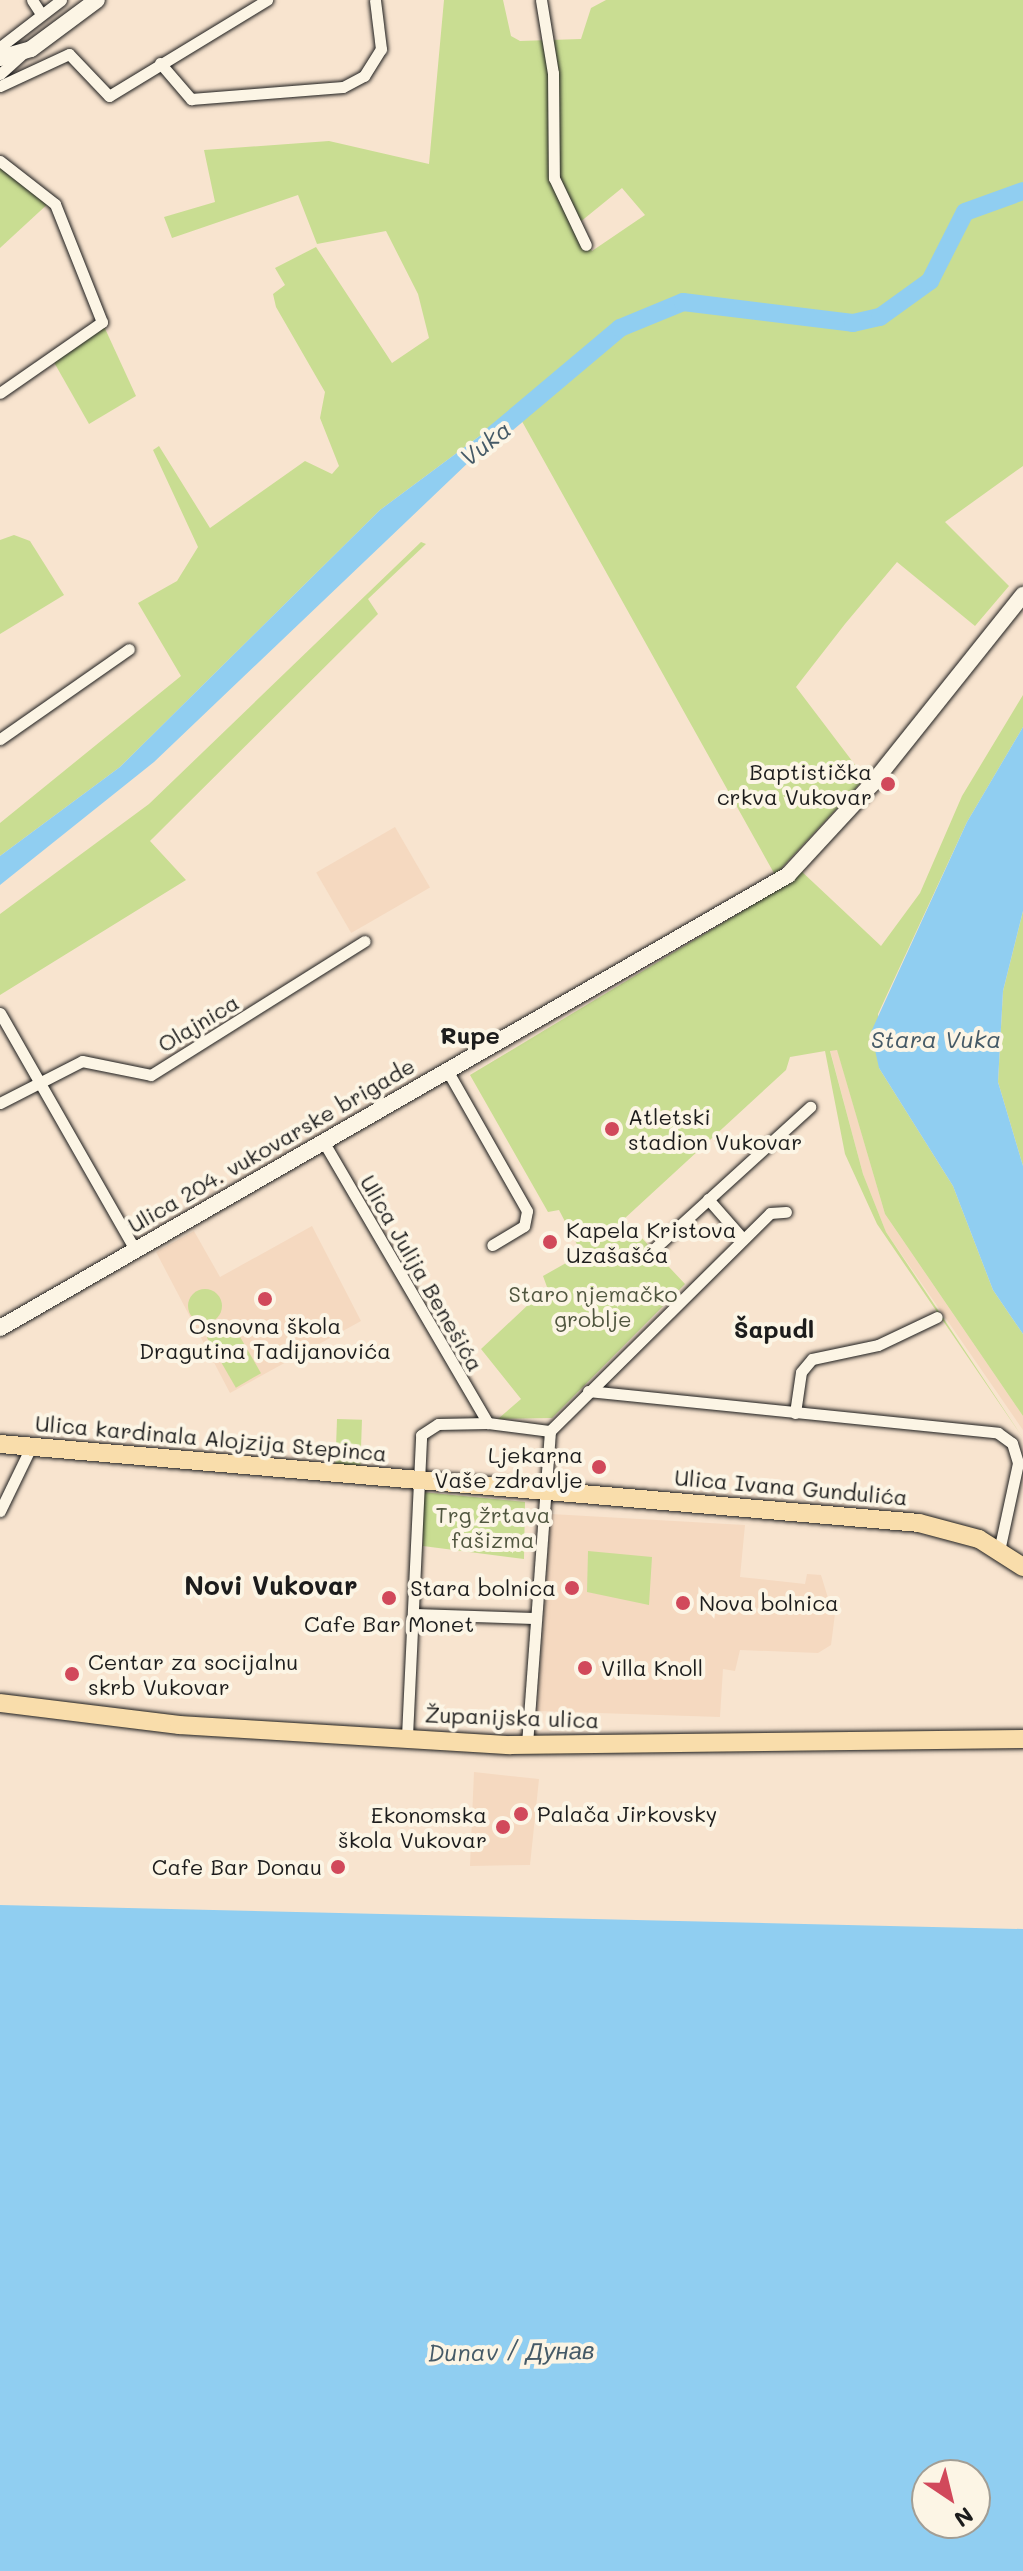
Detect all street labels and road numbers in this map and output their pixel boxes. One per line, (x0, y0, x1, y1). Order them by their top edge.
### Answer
street label: Olajnica (153, 989, 243, 1057)
street label: Ulica 204. vukovarske brigade (123, 1052, 419, 1238)
street label: Ulica Julija Benešića (355, 1170, 489, 1376)
street label: Ulica kardinala Alojzija Stepinca (34, 1409, 388, 1467)
street label: Ulica Ivana Gundulića (673, 1464, 909, 1510)
street label: Županijska ulica (424, 1701, 600, 1733)

